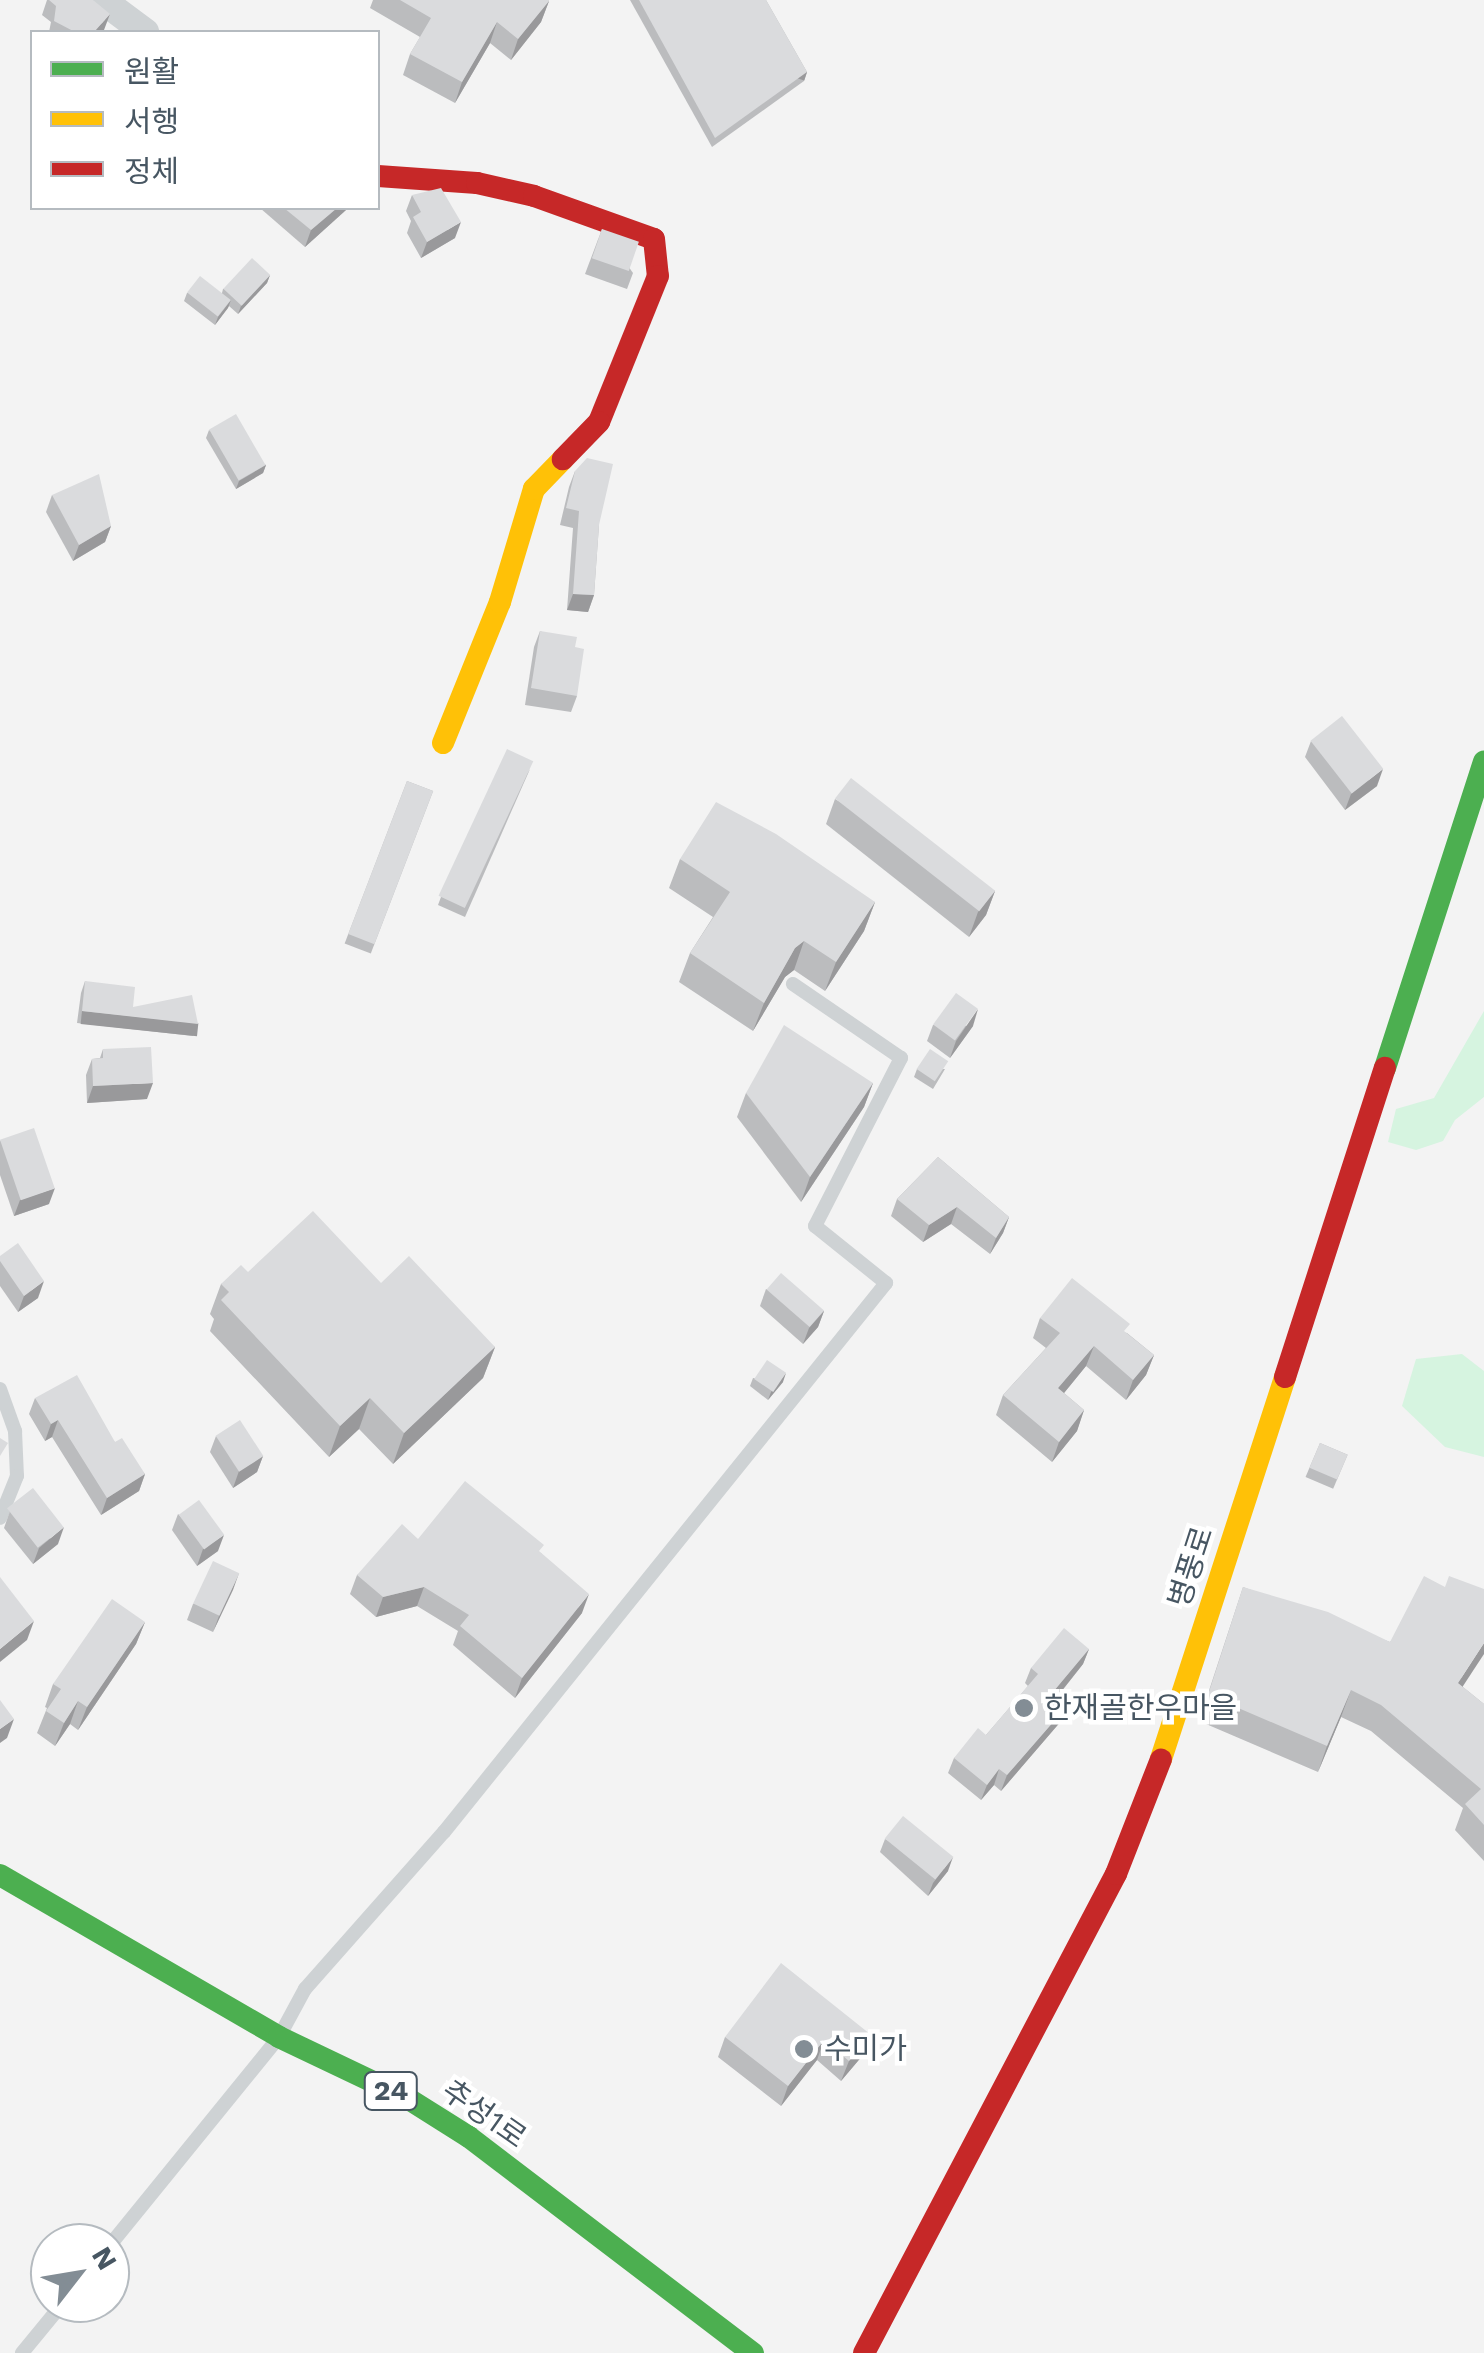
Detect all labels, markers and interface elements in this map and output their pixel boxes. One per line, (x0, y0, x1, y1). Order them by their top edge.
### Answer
legend (30, 30, 380, 210)
text: 원활 (124, 54, 179, 89)
text: 서행 (124, 104, 179, 139)
text: 정체 (124, 154, 179, 189)
street label: 병풍로 (1161, 1522, 1221, 1612)
place label: 한재골한우마을 (1044, 1690, 1237, 1726)
marker: 한재골한우마을 (1013, 1697, 1035, 1719)
place label: 수미가 (824, 2031, 907, 2067)
marker: 수미가 (793, 2038, 815, 2060)
road number: 24 (364, 2068, 418, 2114)
street label: 추성1로 (435, 2072, 533, 2156)
north arrow (30, 2223, 130, 2323)
text: N (85, 2241, 124, 2276)

